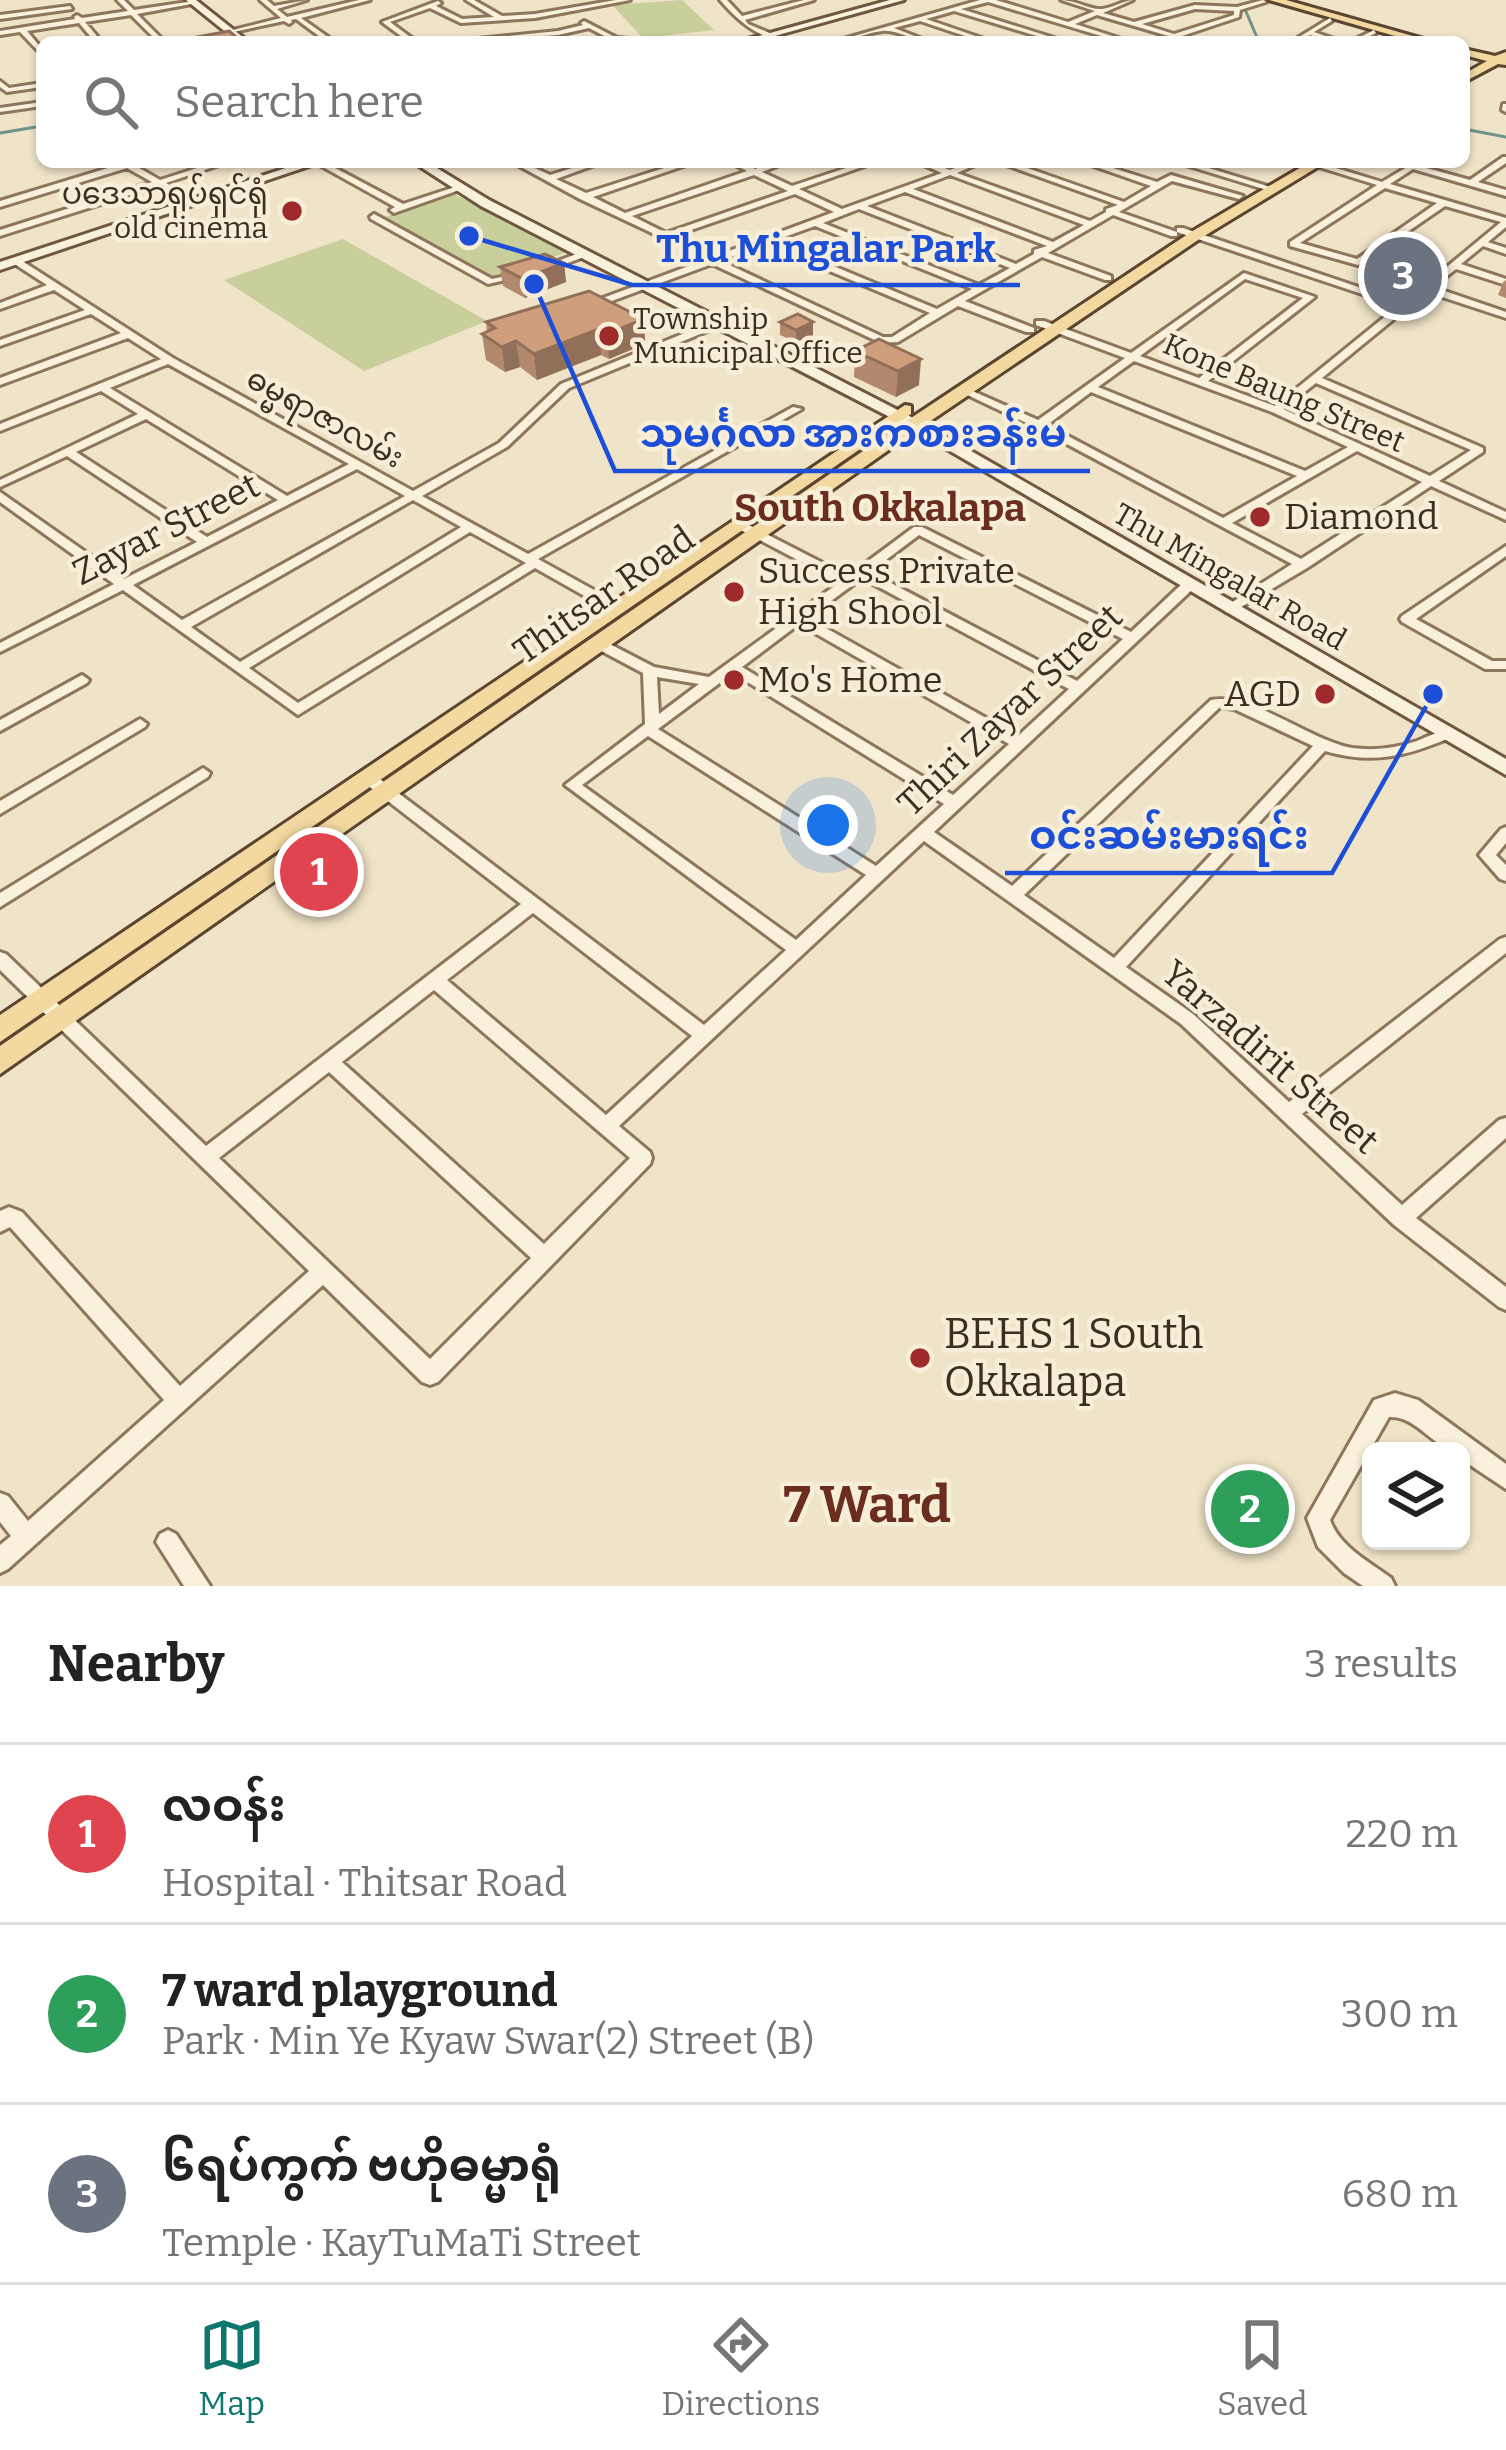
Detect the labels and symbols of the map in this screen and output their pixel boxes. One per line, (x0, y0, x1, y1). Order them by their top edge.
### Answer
place label: ပဒေသာရုပ်ရှင်ရုံ old cinema (62, 172, 268, 246)
marker: ပဒေသာရုပ်ရှင်ရုံ old cinema (279, 198, 305, 224)
callout: Thu Mingalar Park (632, 210, 1020, 285)
text: Thu Mingalar Park (656, 226, 996, 272)
pin: 3 (1364, 231, 1442, 321)
place label: Township Municipal Office (633, 301, 863, 371)
marker: Township Municipal Office (596, 323, 622, 349)
street label: Kone Baung Street (1158, 326, 1410, 460)
street label: ဓမ္မရာဇာလမ်း (237, 357, 412, 483)
callout: သုမင်္ဂလာ အားကစားခန်းမ (615, 396, 1090, 471)
text: သုမင်္ဂလာ အားကစားခန်းမ (640, 407, 1066, 465)
street label: Zayar Street (65, 463, 267, 595)
district label: South Okkalapa (734, 485, 1026, 531)
place label: Diamond (1284, 495, 1438, 539)
street label: Thu Mingalar Road (1107, 496, 1353, 658)
marker: Diamond (1247, 504, 1273, 530)
street label: Thitsar Road (505, 516, 703, 674)
place label: Success Private High Shool (758, 549, 1015, 634)
marker: Success Private High Shool (721, 579, 747, 605)
street label: Thiri Zayar Street (889, 595, 1131, 825)
place label: Mo's Home (758, 658, 943, 702)
marker: Mo's Home (721, 667, 747, 693)
place label: AGD (1224, 672, 1301, 716)
marker: AGD (1312, 681, 1338, 707)
your location (798, 795, 858, 855)
callout: ဝင်းဆမ်းမားရင်း (1005, 798, 1332, 873)
text: ဝင်းဆမ်းမားရင်း (1029, 809, 1309, 867)
pin: 1 (280, 827, 358, 917)
street label: Yarzadirit Street (1153, 951, 1387, 1163)
place label: BEHS 1 South Okkalapa (944, 1309, 1203, 1407)
marker: BEHS 1 South Okkalapa (907, 1345, 933, 1371)
pin: 2 (1211, 1464, 1289, 1554)
district label: 7 Ward (783, 1474, 951, 1536)

